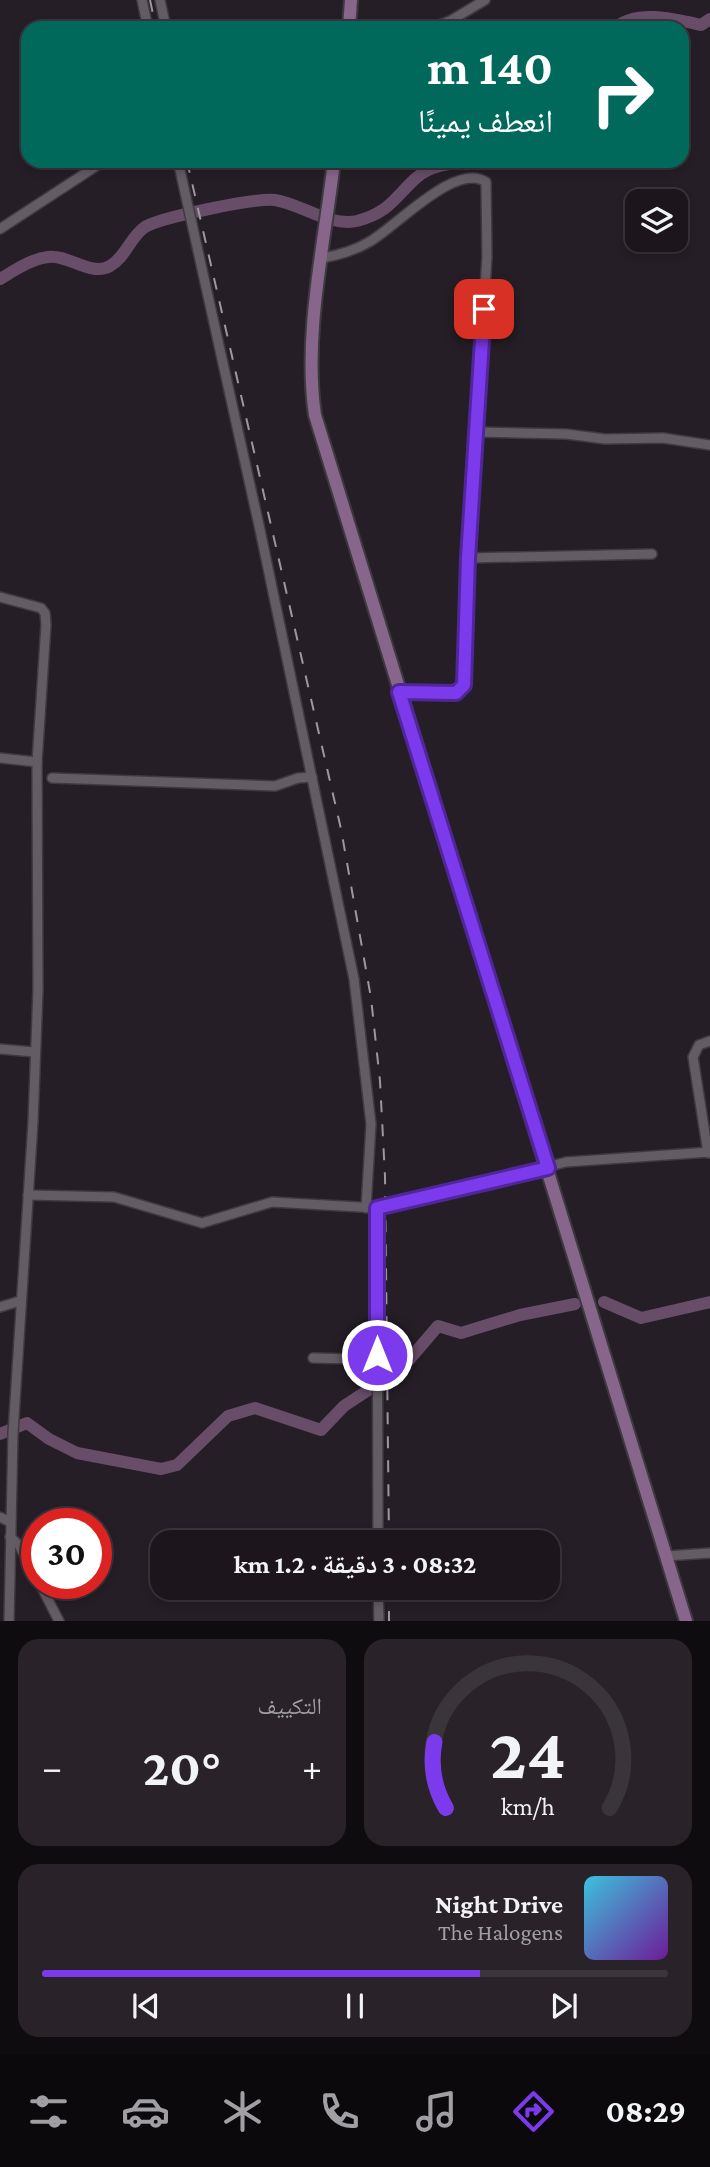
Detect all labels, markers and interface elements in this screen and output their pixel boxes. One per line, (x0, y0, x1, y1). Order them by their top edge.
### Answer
text: 140 m (428, 40, 553, 95)
icon: right (577, 49, 668, 140)
text: انعطف يمينًا (418, 103, 553, 139)
map controls (625, 189, 688, 252)
button: layers (625, 189, 688, 252)
pin (454, 279, 514, 339)
icon: arrive (465, 290, 503, 328)
position arrow (340, 1318, 414, 1392)
speed limit sign: 30 (21, 1508, 112, 1599)
text: 08:32 · 3 دقيقة · 1.2 km (234, 1550, 476, 1579)
text: التكييف (257, 1693, 322, 1719)
text: 24 (490, 1714, 566, 1795)
text: 20° (143, 1738, 221, 1796)
text: − (42, 1746, 62, 1788)
text: + (302, 1746, 322, 1788)
text: km/h (501, 1793, 555, 1820)
text: Night Drive (435, 1890, 563, 1919)
text: The Halogens (438, 1919, 563, 1945)
icon: previous (127, 1987, 165, 2025)
icon: pause (336, 1987, 374, 2025)
icon: next (545, 1987, 583, 2025)
icon: filters (24, 2087, 73, 2136)
icon: car (121, 2087, 170, 2136)
icon: climate (218, 2087, 267, 2136)
icon: phone (315, 2087, 364, 2136)
icon: music (412, 2087, 461, 2136)
icon: directions (509, 2087, 558, 2136)
text: 08:29 (605, 2093, 686, 2129)

